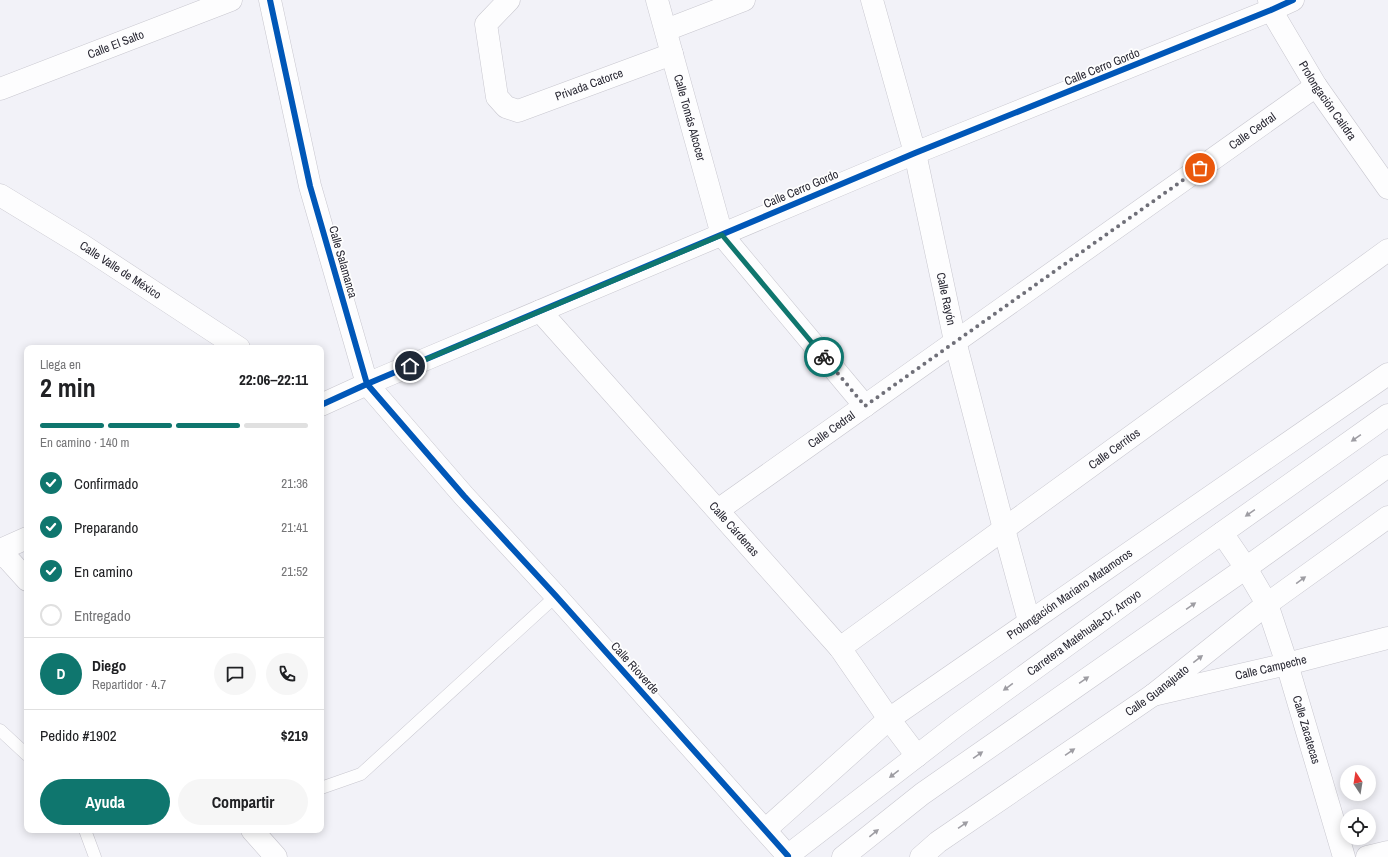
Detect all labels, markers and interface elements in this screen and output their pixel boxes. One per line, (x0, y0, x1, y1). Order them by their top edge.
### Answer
street label: Calle El Salto (85, 26, 146, 63)
street label: Calle Cerro Gordo (1062, 45, 1142, 89)
street label: Prolongación Calidra (1295, 58, 1360, 144)
street label: Privada Catorce (553, 65, 625, 105)
street label: Calle Tomás Alcocer (670, 73, 709, 163)
street label: Calle Cedral (1226, 109, 1279, 153)
pin (1183, 151, 1217, 185)
icon: bag (1189, 157, 1211, 179)
street label: Calle Cerro Gordo (761, 166, 841, 212)
street label: Calle Salamanca (325, 224, 361, 300)
street label: Calle Valle de México (76, 238, 164, 303)
street label: Calle Rayón (933, 271, 959, 327)
courier (804, 337, 844, 377)
icon: bike (813, 346, 835, 368)
pin (393, 349, 427, 383)
icon: home (399, 355, 421, 377)
text: Llega en (40, 356, 81, 373)
text: 22:06–22:11 (239, 369, 308, 390)
text: 2 min (40, 370, 96, 405)
street label: Calle Cedral (805, 407, 858, 452)
street label: Calle Cerritos (1085, 425, 1143, 473)
one-way arrow (1351, 433, 1361, 441)
text: En camino · 140 m (40, 434, 129, 451)
icon: check (40, 472, 62, 494)
text: Confirmado (74, 473, 138, 494)
text: 21:36 (281, 475, 308, 492)
street label: Calle Cárdenas (706, 498, 763, 560)
one-way arrow (1245, 509, 1255, 517)
icon: check (40, 516, 62, 538)
text: Preparando (74, 517, 138, 538)
text: 21:41 (281, 519, 308, 536)
street label: Prolongación Mariano Matamoros (1004, 545, 1136, 643)
icon: check (40, 560, 62, 582)
text: En camino (74, 561, 133, 582)
text: 21:52 (281, 563, 308, 580)
one-way arrow (1296, 576, 1306, 584)
street label: Carretera Matehuala-Dr. Arroyo (1024, 586, 1144, 680)
one-way arrow (1186, 602, 1197, 610)
text: Entregado (74, 605, 131, 626)
street label: Calle Rioverde (607, 638, 663, 698)
street label: Calle Campeche (1234, 651, 1308, 684)
button: chat (214, 653, 256, 695)
button: phone (266, 653, 308, 695)
text: Diego (92, 655, 126, 676)
one-way arrow (1193, 655, 1204, 663)
street label: Calle Guanajuato (1122, 661, 1192, 720)
text: D (57, 663, 65, 684)
text: Repartidor · 4.7 (92, 676, 166, 693)
one-way arrow (1079, 676, 1090, 684)
one-way arrow (1003, 683, 1014, 691)
street label: Calle Zacatecas (1289, 694, 1324, 766)
text: Pedido #1902 (40, 725, 117, 746)
text: $219 (281, 725, 308, 746)
one-way arrow (1065, 748, 1075, 756)
one-way arrow (973, 751, 983, 759)
north arrow (1340, 765, 1376, 801)
map controls (1340, 765, 1376, 845)
one-way arrow (888, 770, 899, 778)
button: Ayuda (40, 779, 170, 825)
button: Compartir (178, 779, 308, 825)
button: locate (1340, 809, 1376, 845)
one-way arrow (958, 821, 968, 829)
one-way arrow (868, 828, 879, 837)

